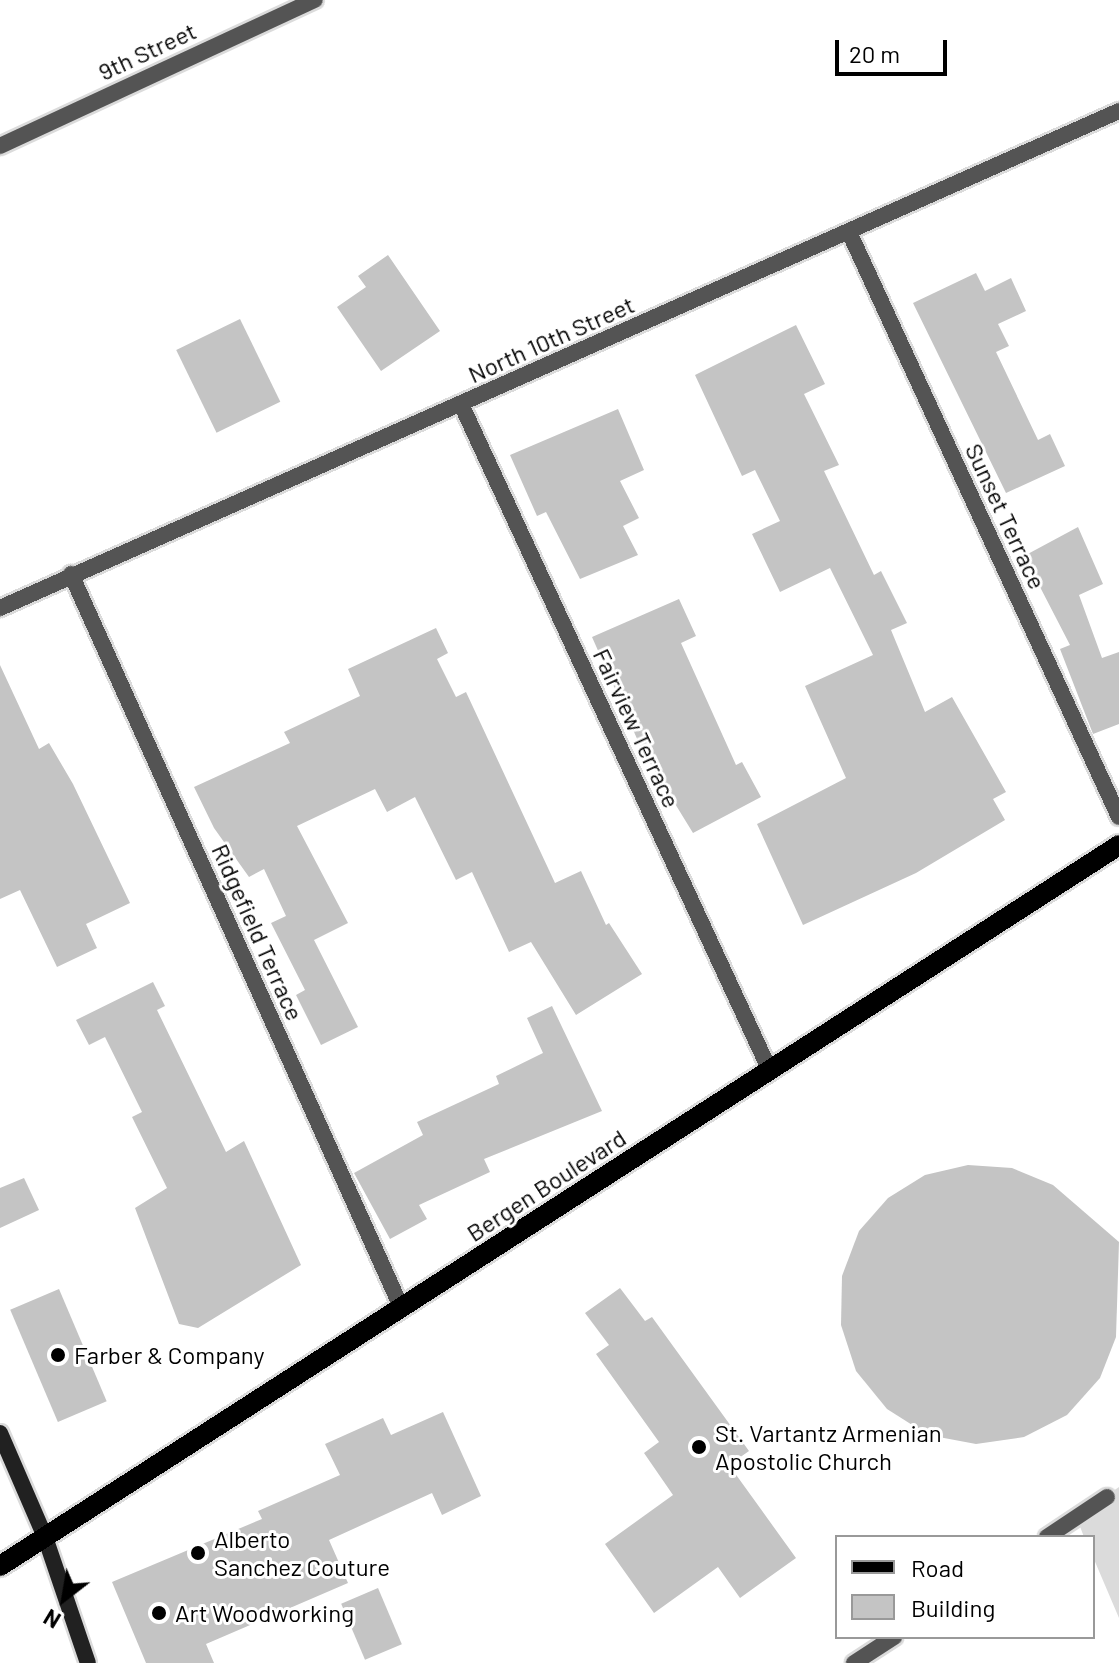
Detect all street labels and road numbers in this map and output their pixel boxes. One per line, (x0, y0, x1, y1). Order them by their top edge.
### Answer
street label: 9th Street (94, 16, 200, 86)
street label: North 10th Street (463, 289, 639, 389)
street label: Sunset Terrace (960, 439, 1052, 593)
street label: Fairview Terrace (588, 644, 686, 812)
street label: Ridgefield Terrace (206, 839, 310, 1025)
street label: Bergen Boulevard (461, 1123, 631, 1247)

